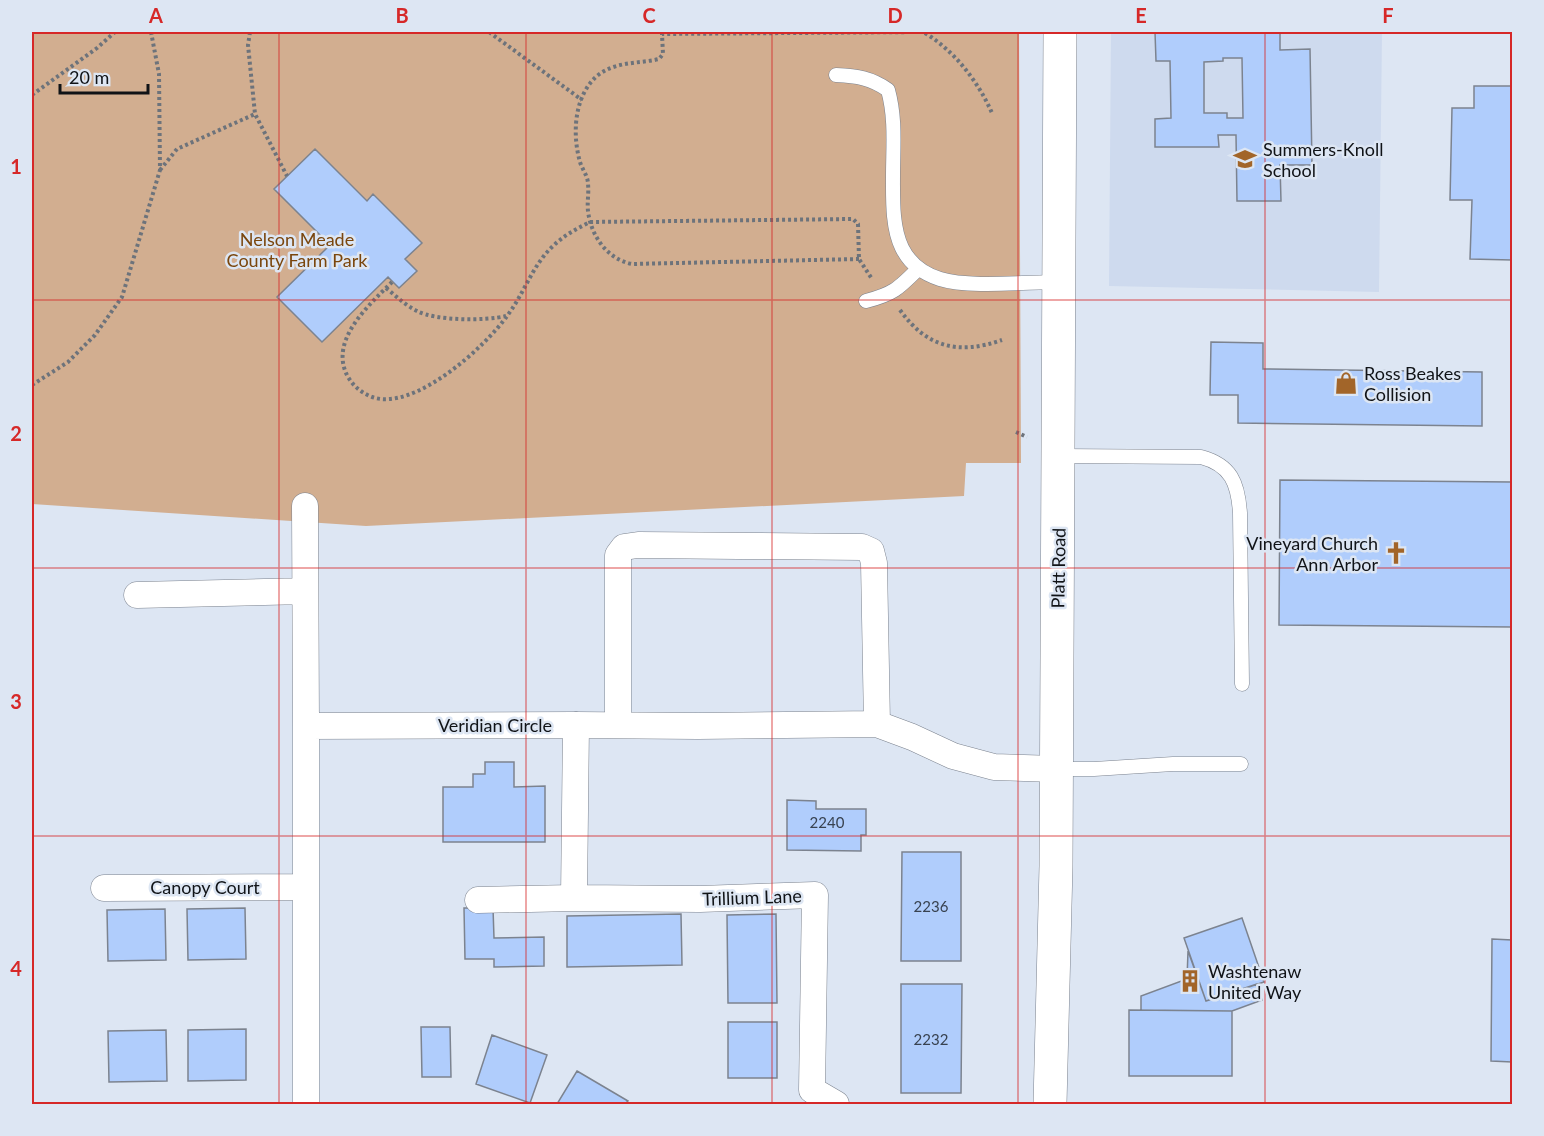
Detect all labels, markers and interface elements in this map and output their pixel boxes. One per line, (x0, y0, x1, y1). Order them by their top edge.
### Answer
text: A (148, 3, 163, 27)
text: B (395, 3, 409, 27)
text: C (642, 3, 656, 27)
text: D (887, 3, 903, 27)
text: E (1135, 3, 1147, 27)
text: F (1382, 3, 1394, 27)
scale bar (60, 57, 148, 95)
text: 20 m (69, 66, 109, 88)
place label: Summers-Knoll School (1263, 138, 1383, 181)
school or university icon: Summers-Knoll School (1232, 146, 1258, 172)
text: 1 (10, 154, 22, 178)
park label: Nelson Meade County Farm Park (227, 228, 368, 271)
place label: Ross Beakes Collision (1364, 362, 1461, 405)
shop icon: Ross Beakes Collision (1333, 370, 1359, 396)
text: 2 (10, 421, 22, 445)
street label: Platt Road (1046, 527, 1070, 609)
place label: Vineyard Church Ann Arbor (1246, 532, 1378, 575)
church icon: Vineyard Church Ann Arbor (1383, 540, 1409, 566)
text: 3 (10, 689, 22, 713)
street label: Veridian Circle (438, 714, 552, 736)
house number: 2240 (810, 813, 845, 831)
street label: Canopy Court (150, 876, 260, 898)
street label: Trillium Lane (702, 884, 802, 910)
house number: 2236 (914, 897, 949, 915)
text: 4 (10, 956, 22, 980)
place label: Washtenaw United Way (1208, 960, 1302, 1003)
building icon: Washtenaw United Way (1177, 968, 1203, 994)
house number: 2232 (914, 1030, 948, 1048)

